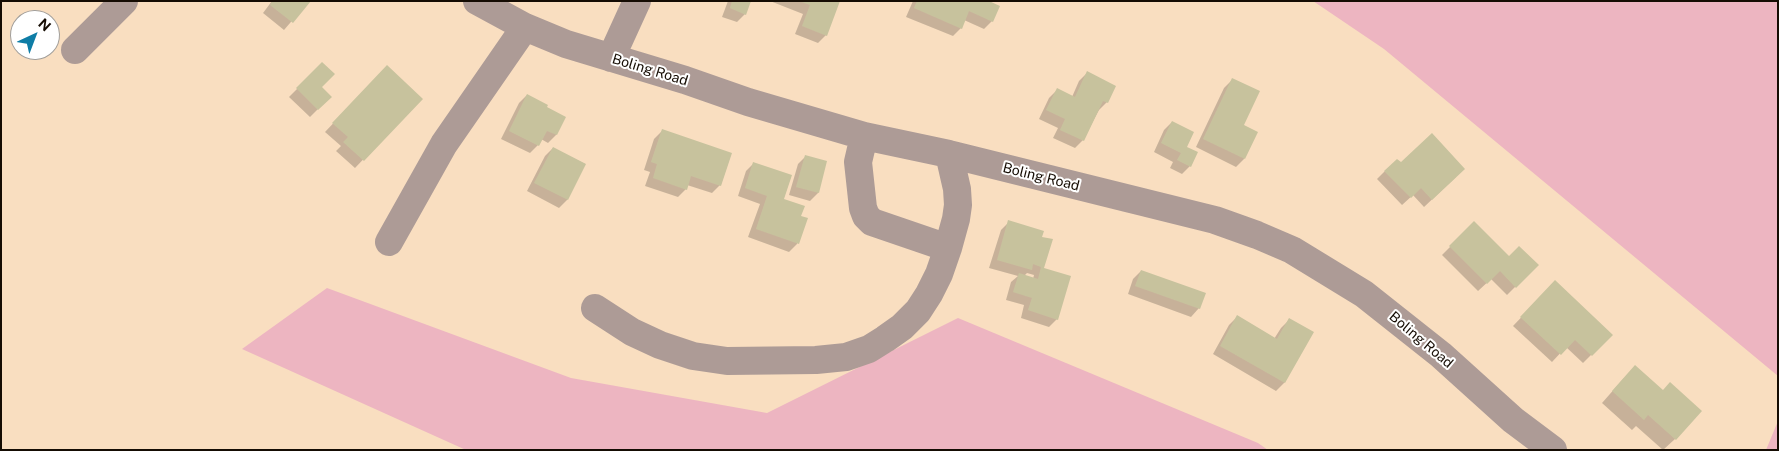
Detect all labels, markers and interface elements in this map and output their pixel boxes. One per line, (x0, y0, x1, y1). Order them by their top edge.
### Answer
north arrow (10, 10, 60, 60)
text: N (35, 15, 54, 34)
street label: Boling Road (610, 51, 690, 89)
street label: Boling Road (1001, 159, 1081, 195)
street label: Boling Road (1386, 308, 1456, 372)

